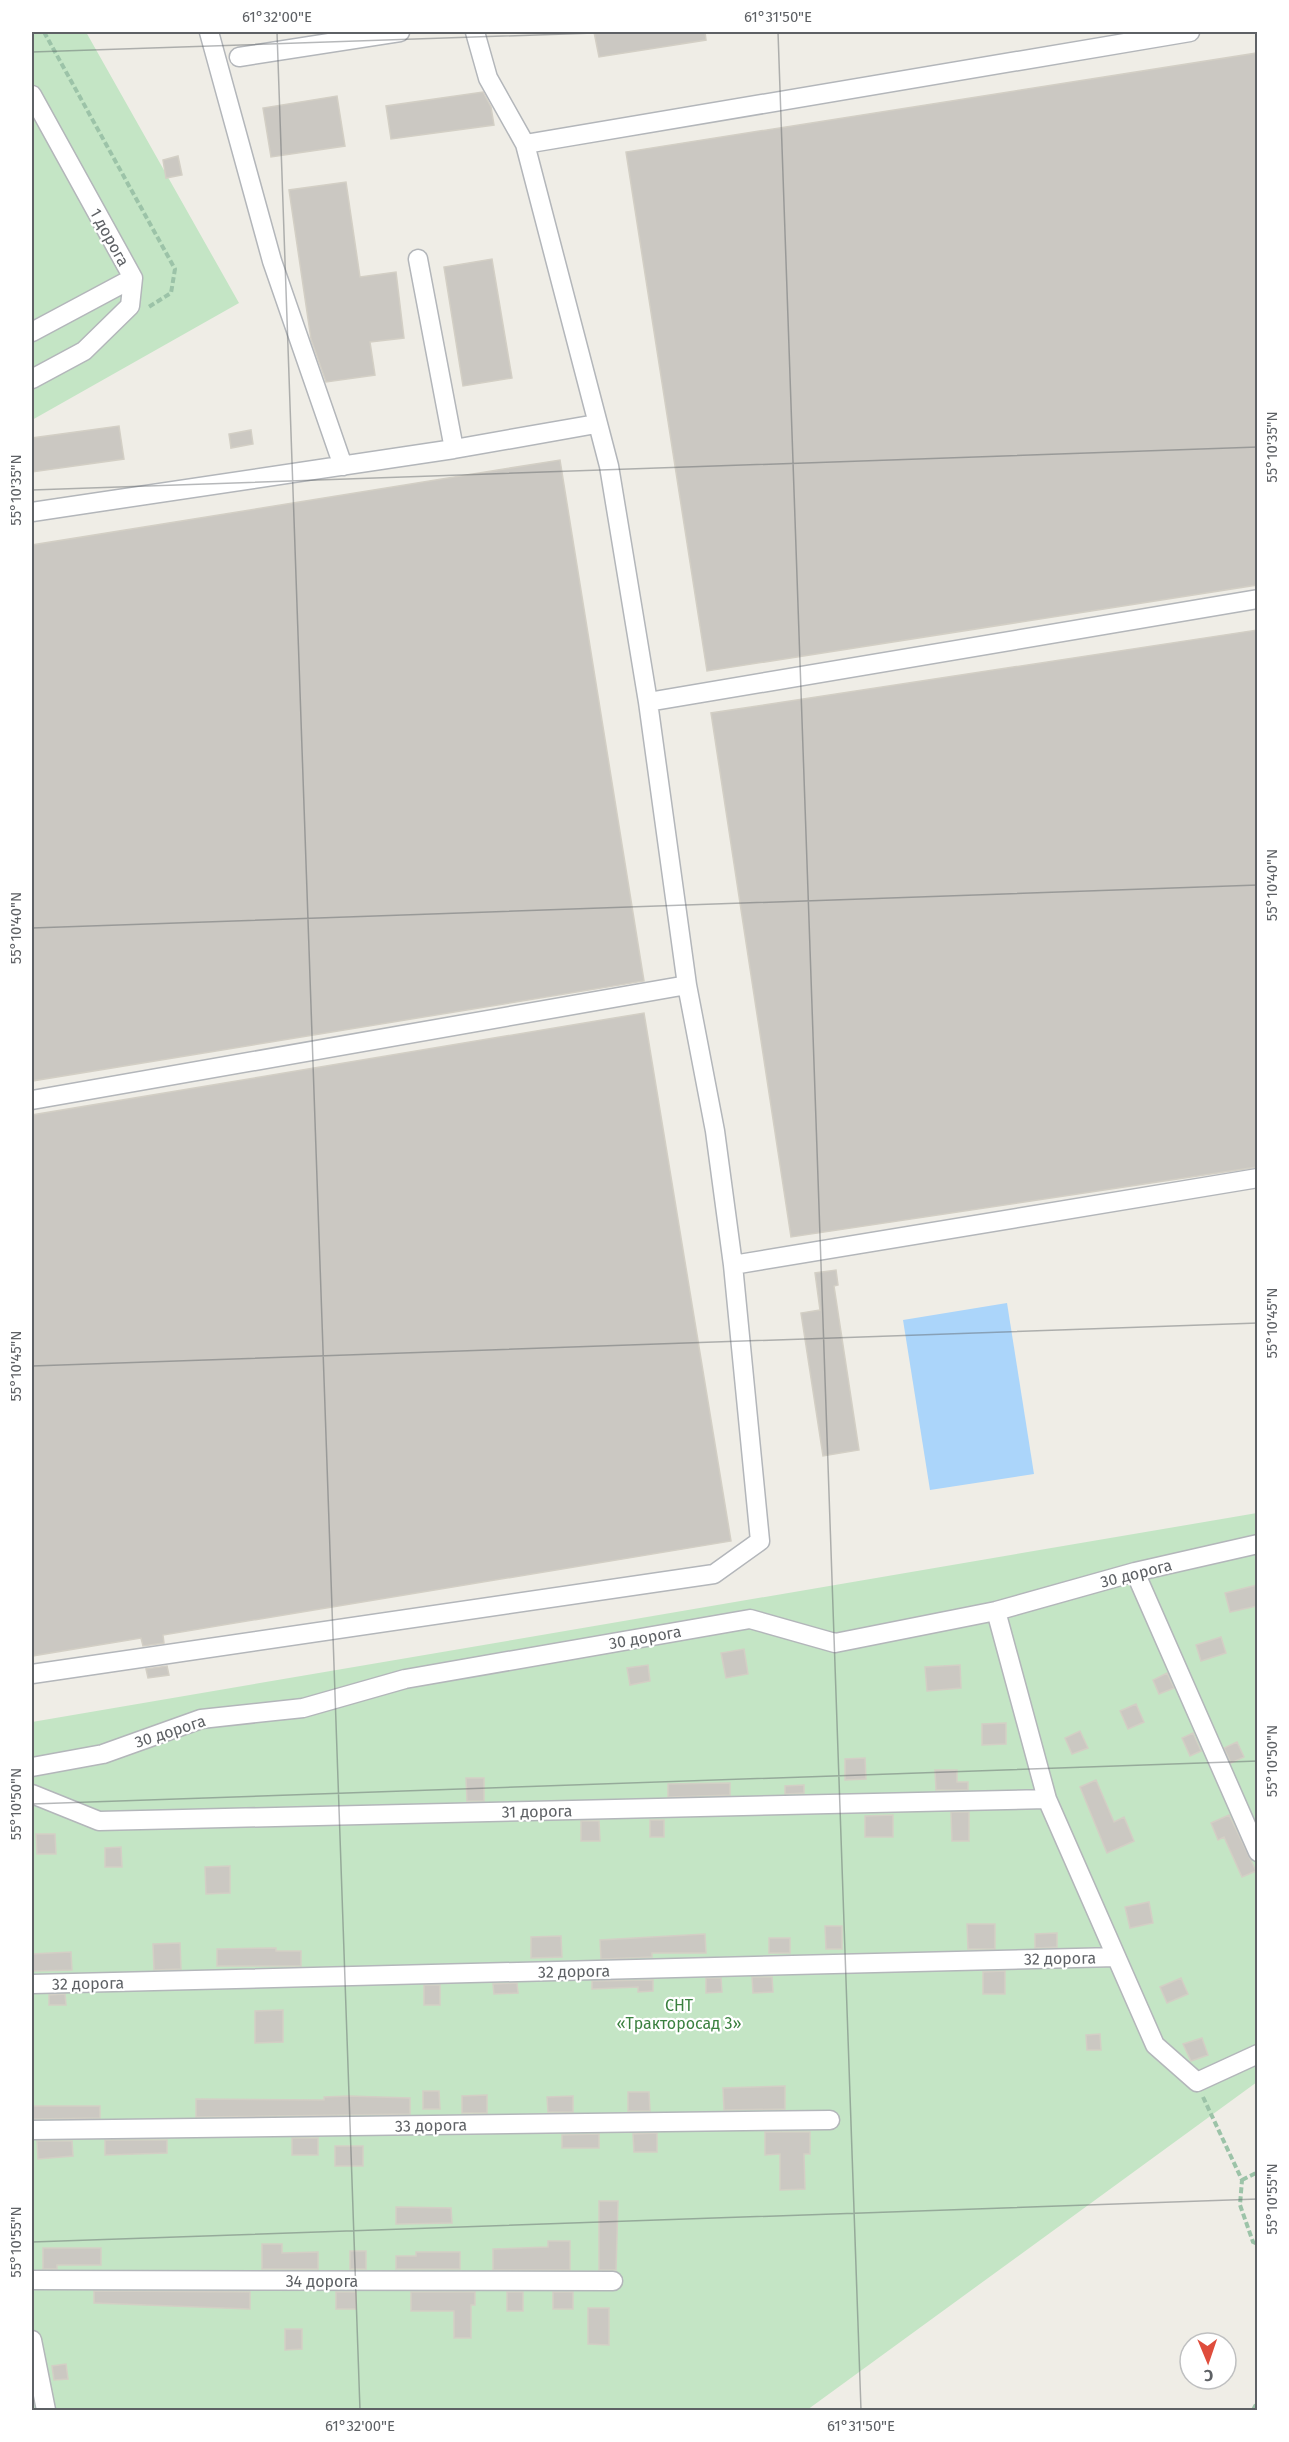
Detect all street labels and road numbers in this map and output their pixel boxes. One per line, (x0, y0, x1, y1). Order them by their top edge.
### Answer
street label: 1 дорога (86, 205, 133, 269)
street label: 30 дорога (1098, 1555, 1174, 1592)
street label: 30 дорога (607, 1622, 683, 1653)
street label: 30 дорога (132, 1711, 208, 1752)
street label: 31 дорога (501, 1801, 573, 1822)
street label: 32 дорога (1024, 1948, 1096, 1969)
street label: 32 дорога (538, 1961, 610, 1982)
street label: 32 дорога (52, 1973, 124, 1994)
street label: 33 дорога (395, 2115, 467, 2136)
street label: 34 дорога (286, 2272, 358, 2291)

